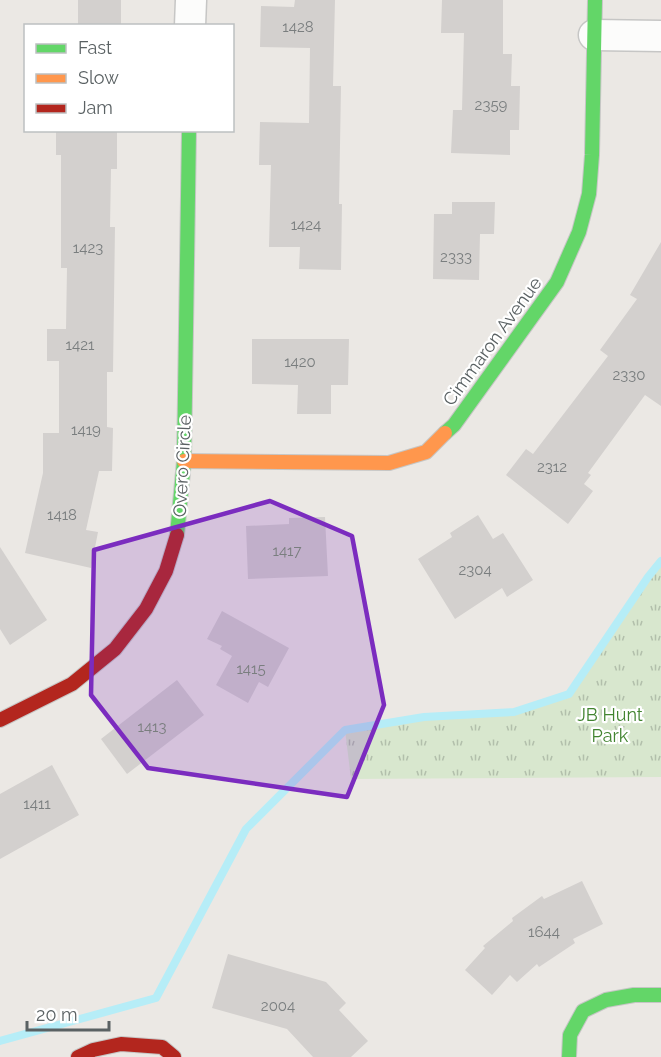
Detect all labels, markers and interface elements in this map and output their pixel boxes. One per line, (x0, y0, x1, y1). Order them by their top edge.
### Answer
house number: 1428 (282, 18, 314, 36)
legend (24, 24, 234, 132)
text: Fast (78, 37, 112, 58)
text: Slow (78, 67, 119, 88)
house number: 2359 (475, 96, 508, 114)
text: Jam (78, 97, 113, 118)
house number: 1424 (291, 216, 321, 234)
house number: 1423 (73, 239, 103, 257)
house number: 2333 (440, 248, 472, 266)
street label: Cimmaron Avenue (438, 272, 546, 409)
house number: 1421 (66, 336, 95, 354)
house number: 1420 (284, 353, 316, 371)
house number: 2330 (612, 366, 646, 384)
street label: Overo Circle (169, 414, 195, 518)
house number: 1419 (71, 421, 101, 439)
house number: 2312 (537, 458, 567, 476)
house number: 1418 (47, 506, 77, 524)
house number: 1417 (273, 542, 301, 560)
house number: 2304 (458, 561, 492, 579)
house number: 1415 (236, 660, 266, 678)
park label: JB Hunt Park (577, 704, 643, 746)
house number: 1413 (137, 718, 167, 736)
house number: 1411 (23, 795, 51, 813)
house number: 1644 (528, 923, 560, 941)
scale bar (27, 994, 110, 1032)
house number: 2004 (261, 997, 295, 1015)
text: 20 m (36, 1004, 78, 1025)

